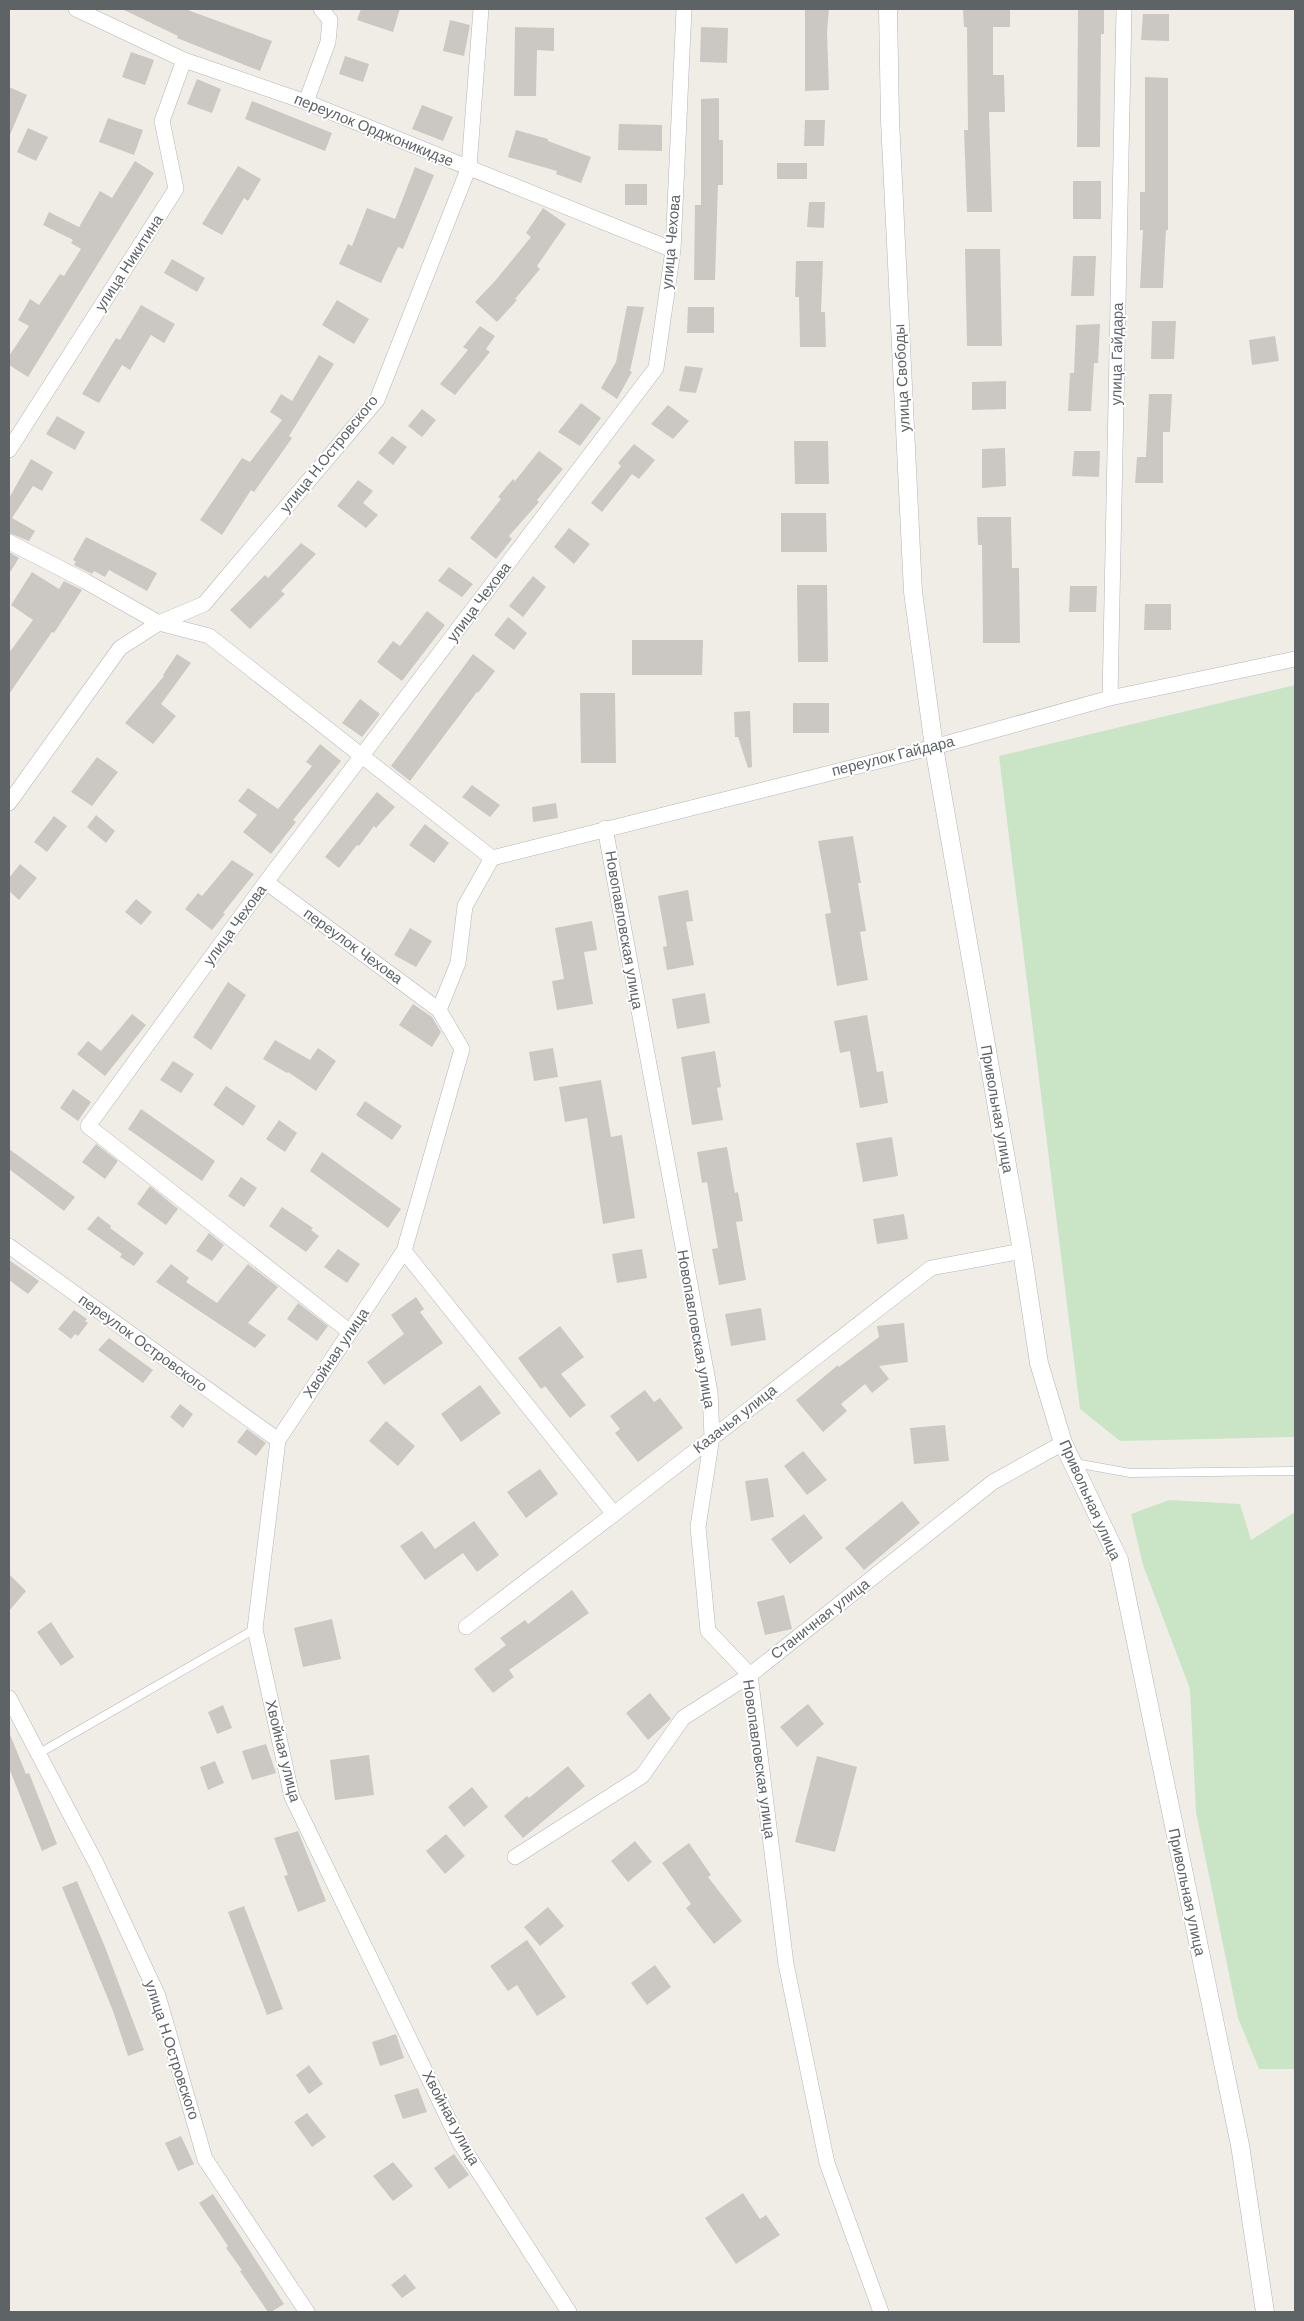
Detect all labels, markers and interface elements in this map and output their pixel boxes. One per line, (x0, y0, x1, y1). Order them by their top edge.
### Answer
street label: переулок Орджоникидзе (291, 89, 457, 171)
street label: улица Чехова (657, 193, 685, 290)
street label: улица Никитина (90, 210, 168, 315)
street label: улица Гайдара (1106, 302, 1128, 406)
street label: улица Свободы (889, 323, 915, 433)
street label: улица Н.Островского (275, 391, 383, 517)
street label: улица Чехова (442, 558, 516, 646)
street label: переулок Гайдара (830, 731, 957, 781)
street label: Новопавловская улица (600, 849, 648, 1011)
street label: улица Чехова (199, 880, 271, 969)
street label: переулок Чехова (299, 903, 407, 989)
street label: Привольная улица (976, 1043, 1018, 1175)
street label: Новопавловская улица (672, 1248, 720, 1410)
street label: переулок Островского (75, 1289, 211, 1397)
street label: Хвойная улица (298, 1304, 374, 1402)
street label: Казачья улица (689, 1380, 781, 1458)
street label: Привольная улица (1054, 1437, 1126, 1564)
street label: Станичная улица (766, 1574, 874, 1664)
street label: Новопавловская улица (738, 1678, 780, 1841)
street label: Хвойная улица (261, 1698, 306, 1805)
street label: Привольная улица (1164, 1826, 1210, 1958)
street label: улица Н.Островского (140, 1978, 204, 2122)
street label: Хвойная улица (418, 2067, 485, 2169)

